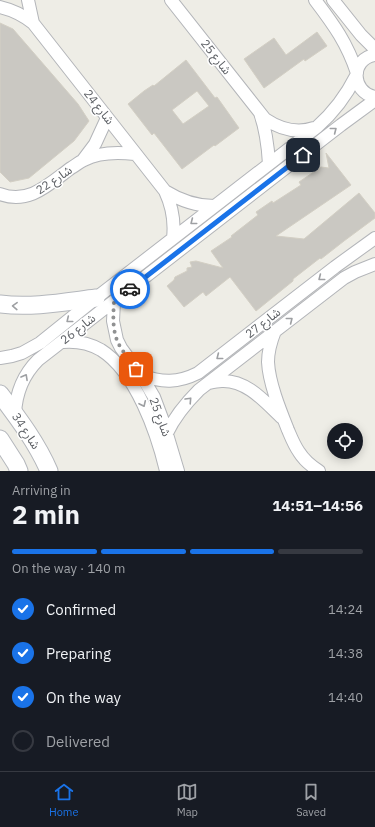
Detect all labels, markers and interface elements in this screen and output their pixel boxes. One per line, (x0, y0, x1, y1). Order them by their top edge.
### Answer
street label: شارع 25 (196, 36, 235, 79)
street label: شارع 24 (79, 86, 118, 129)
one-way arrow (330, 128, 337, 135)
pin (286, 138, 320, 172)
icon: home (292, 144, 314, 166)
street label: شارع 22 (33, 162, 76, 199)
one-way arrow (191, 218, 198, 225)
courier (110, 269, 150, 309)
one-way arrow (319, 273, 326, 280)
icon: car (119, 278, 141, 300)
one-way arrow (12, 301, 18, 310)
street label: شارع 27 (242, 304, 285, 343)
street label: شارع 26 (57, 310, 100, 349)
one-way arrow (66, 315, 73, 322)
one-way arrow (286, 318, 293, 325)
pin (119, 352, 153, 386)
one-way arrow (216, 353, 223, 360)
icon: bag (125, 358, 147, 380)
one-way arrow (21, 374, 28, 381)
street label: شارع 25 (145, 395, 174, 439)
one-way arrow (184, 398, 191, 405)
one-way arrow (138, 400, 146, 407)
street label: شارع 34 (7, 410, 44, 453)
map controls (327, 423, 363, 459)
button: locate (327, 423, 363, 459)
text: Arriving in (12, 482, 71, 499)
text: 14:51–14:56 (272, 496, 363, 515)
text: 2 min (12, 497, 80, 531)
text: On the way · 140 m (12, 560, 125, 577)
icon: check (12, 598, 34, 620)
text: Confirmed (46, 600, 116, 619)
text: 14:24 (328, 601, 363, 618)
icon: check (12, 642, 34, 664)
text: Preparing (46, 644, 111, 663)
text: 14:38 (328, 645, 363, 662)
icon: check (12, 686, 34, 708)
text: On the way (46, 688, 121, 707)
text: 14:40 (328, 689, 363, 706)
text: Delivered (46, 732, 110, 751)
tab: Home (49, 781, 79, 819)
tab: Map (176, 781, 198, 819)
tab: Saved (296, 781, 326, 819)

